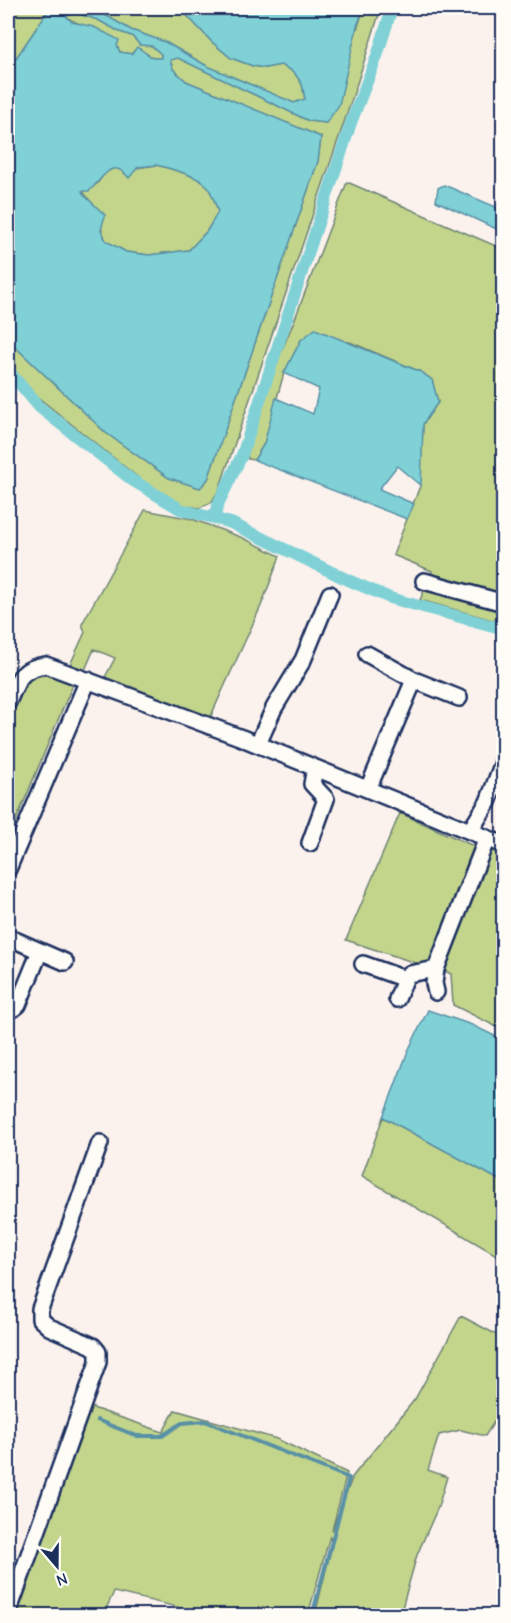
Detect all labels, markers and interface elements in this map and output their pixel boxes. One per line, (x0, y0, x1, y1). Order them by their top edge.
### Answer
north arrow (27, 1536, 87, 1596)
text: N (54, 1569, 70, 1589)

